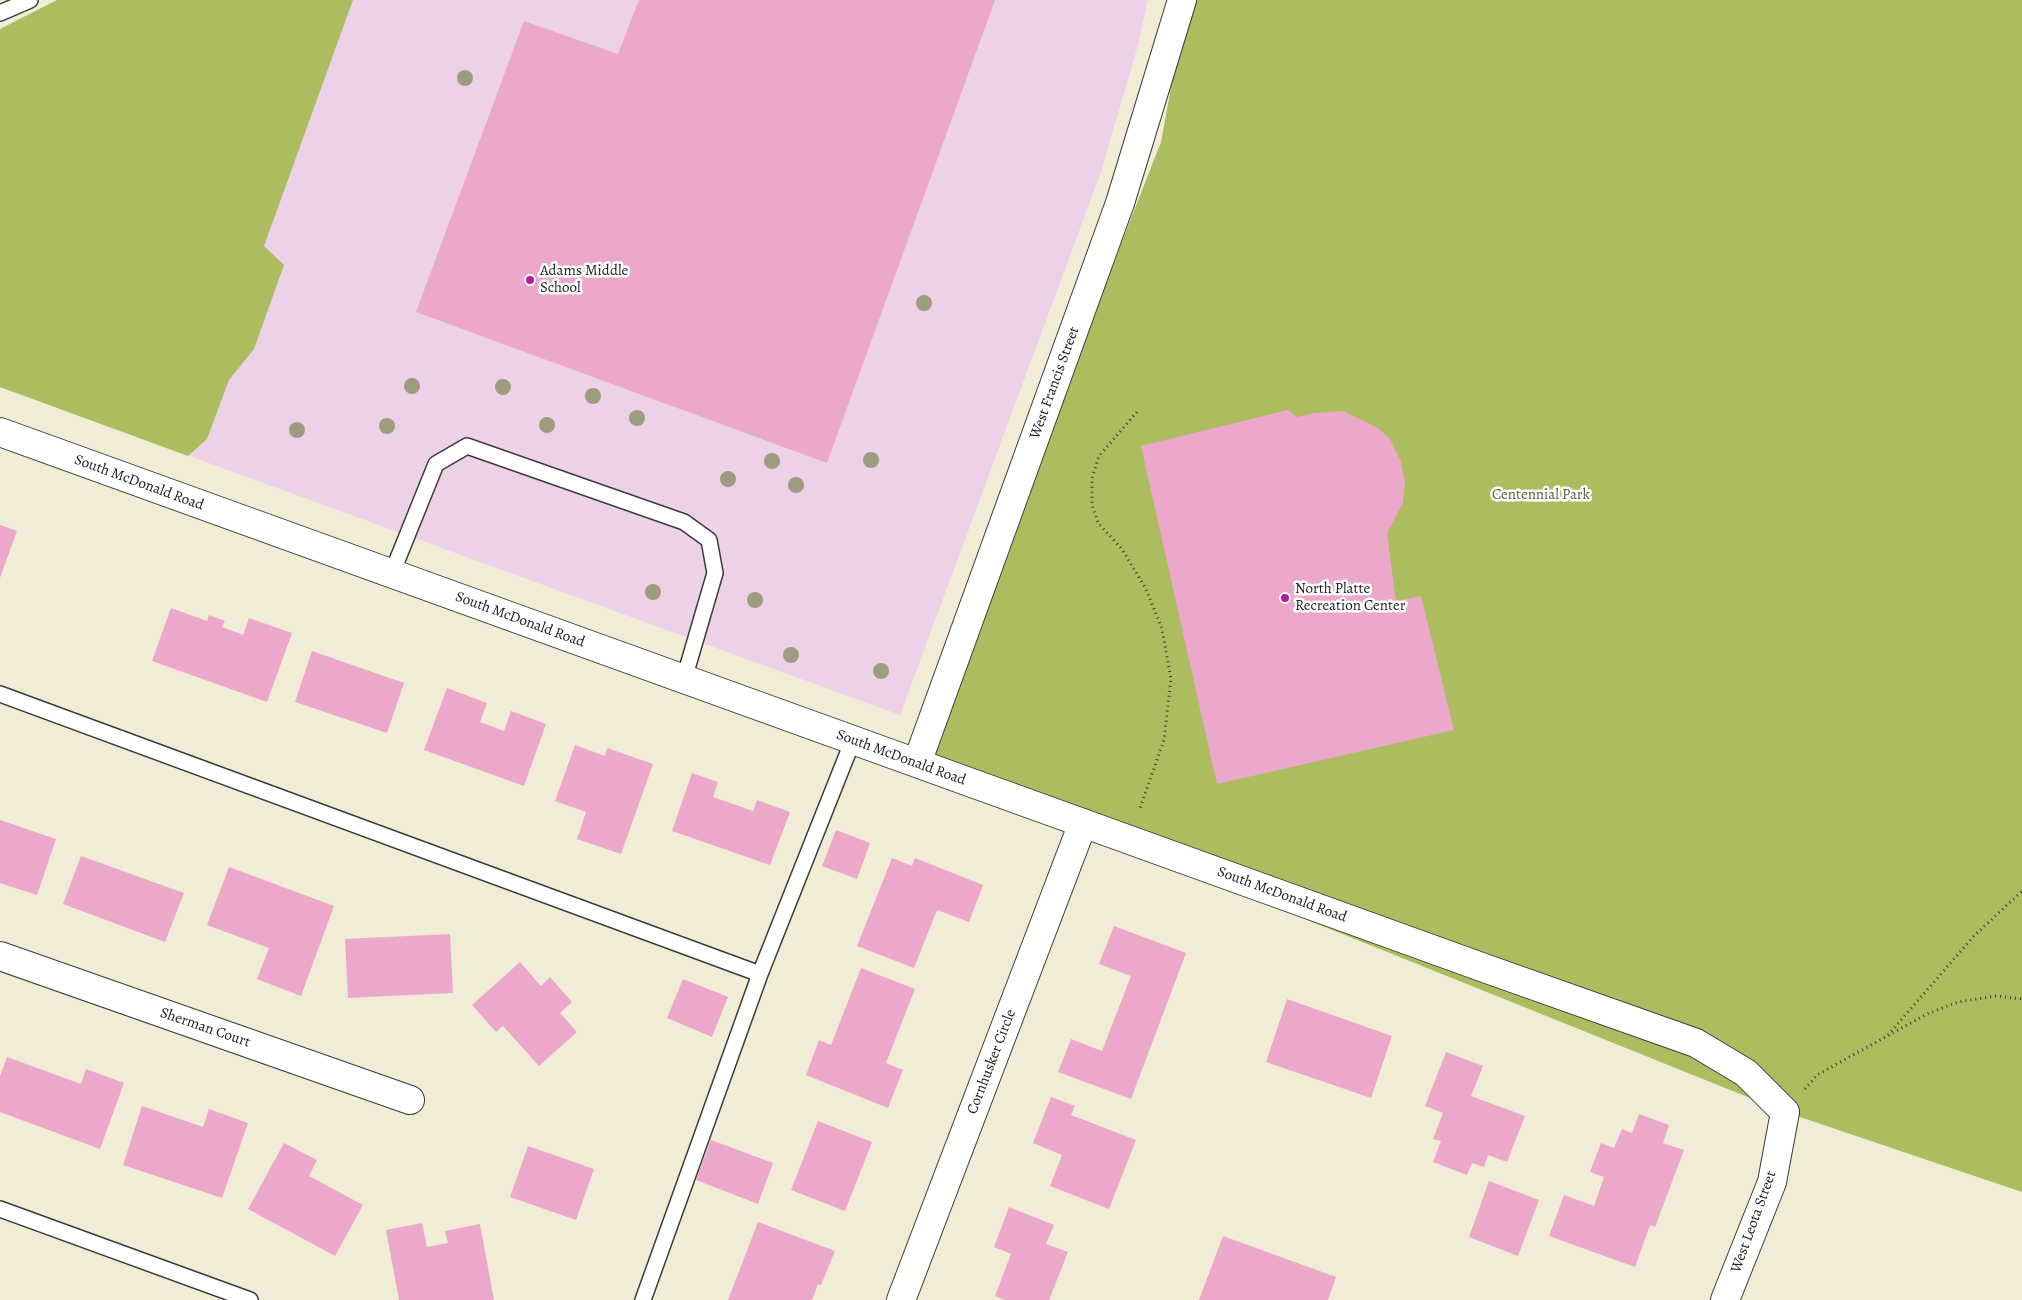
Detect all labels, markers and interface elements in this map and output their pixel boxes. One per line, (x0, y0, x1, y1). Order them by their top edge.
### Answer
place label: Adams Middle School (540, 262, 628, 297)
marker: Adams Middle School (524, 274, 536, 286)
street label: West Francis Street (1026, 324, 1084, 442)
street label: South McDonald Road (72, 451, 206, 515)
park label: Centennial Park (1492, 486, 1590, 504)
place label: North Platte Recreation Center (1295, 580, 1405, 615)
street label: South McDonald Road (453, 588, 587, 652)
marker: North Platte Recreation Center (1279, 592, 1291, 604)
street label: South McDonald Road (834, 726, 968, 790)
street label: South McDonald Road (1215, 863, 1349, 927)
street label: Sherman Court (157, 1004, 253, 1052)
street label: Cornhusker Circle (964, 1007, 1020, 1117)
street label: West Leota Street (1727, 1169, 1781, 1275)

